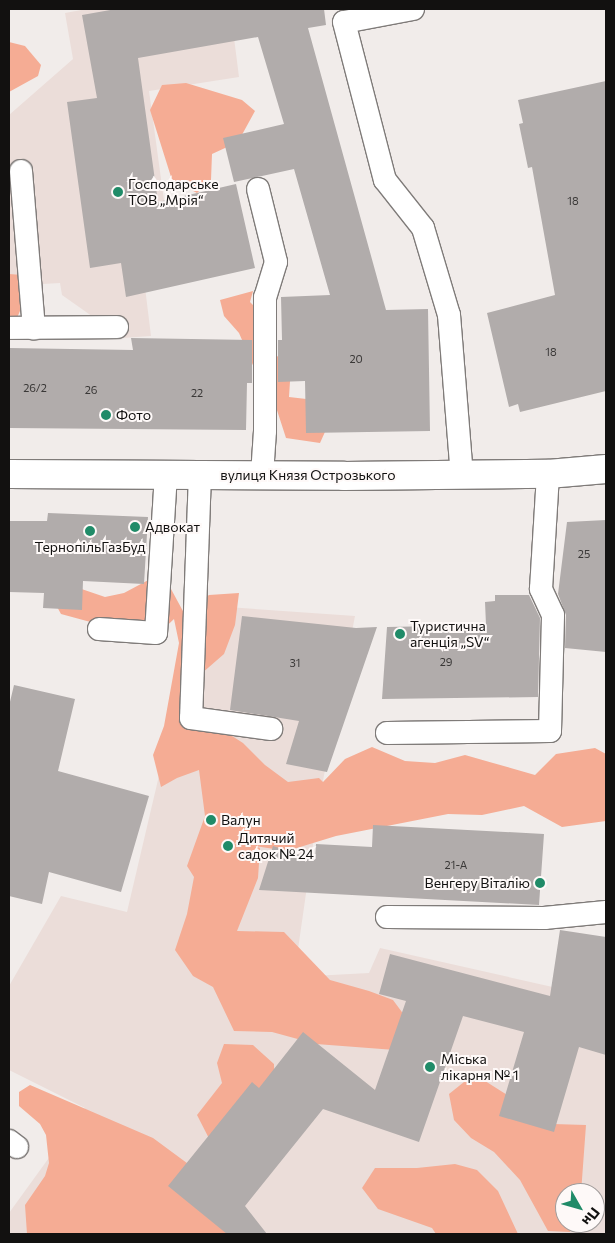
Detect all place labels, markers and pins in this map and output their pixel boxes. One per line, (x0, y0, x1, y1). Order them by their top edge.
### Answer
place label: Господарське ТОВ „Мрія“ (128, 176, 219, 208)
marker: Господарське ТОВ „Мрія“ (112, 186, 124, 198)
place label: Фото (116, 407, 151, 423)
marker: Фото (100, 409, 112, 421)
place label: Адвокат (145, 519, 200, 535)
marker: Адвокат (129, 521, 141, 533)
marker: ТернопільГазБуд (84, 525, 96, 537)
place label: ТернопільГазБуд (35, 539, 145, 555)
place label: Туристична агенція „SV“ (410, 618, 489, 650)
marker: Туристична агенція „SV“ (394, 628, 406, 640)
place label: Валун (221, 812, 261, 828)
marker: Валун (205, 814, 217, 826)
place label: Дитячий садок № 24 (238, 830, 314, 862)
marker: Дитячий садок № 24 (222, 840, 234, 852)
place label: Венгеру Віталію (425, 875, 530, 891)
marker: Венгеру Віталію (534, 877, 546, 889)
place label: Міська лікарня № 1 (441, 1051, 519, 1084)
marker: Міська лікарня № 1 (423, 1060, 437, 1074)

